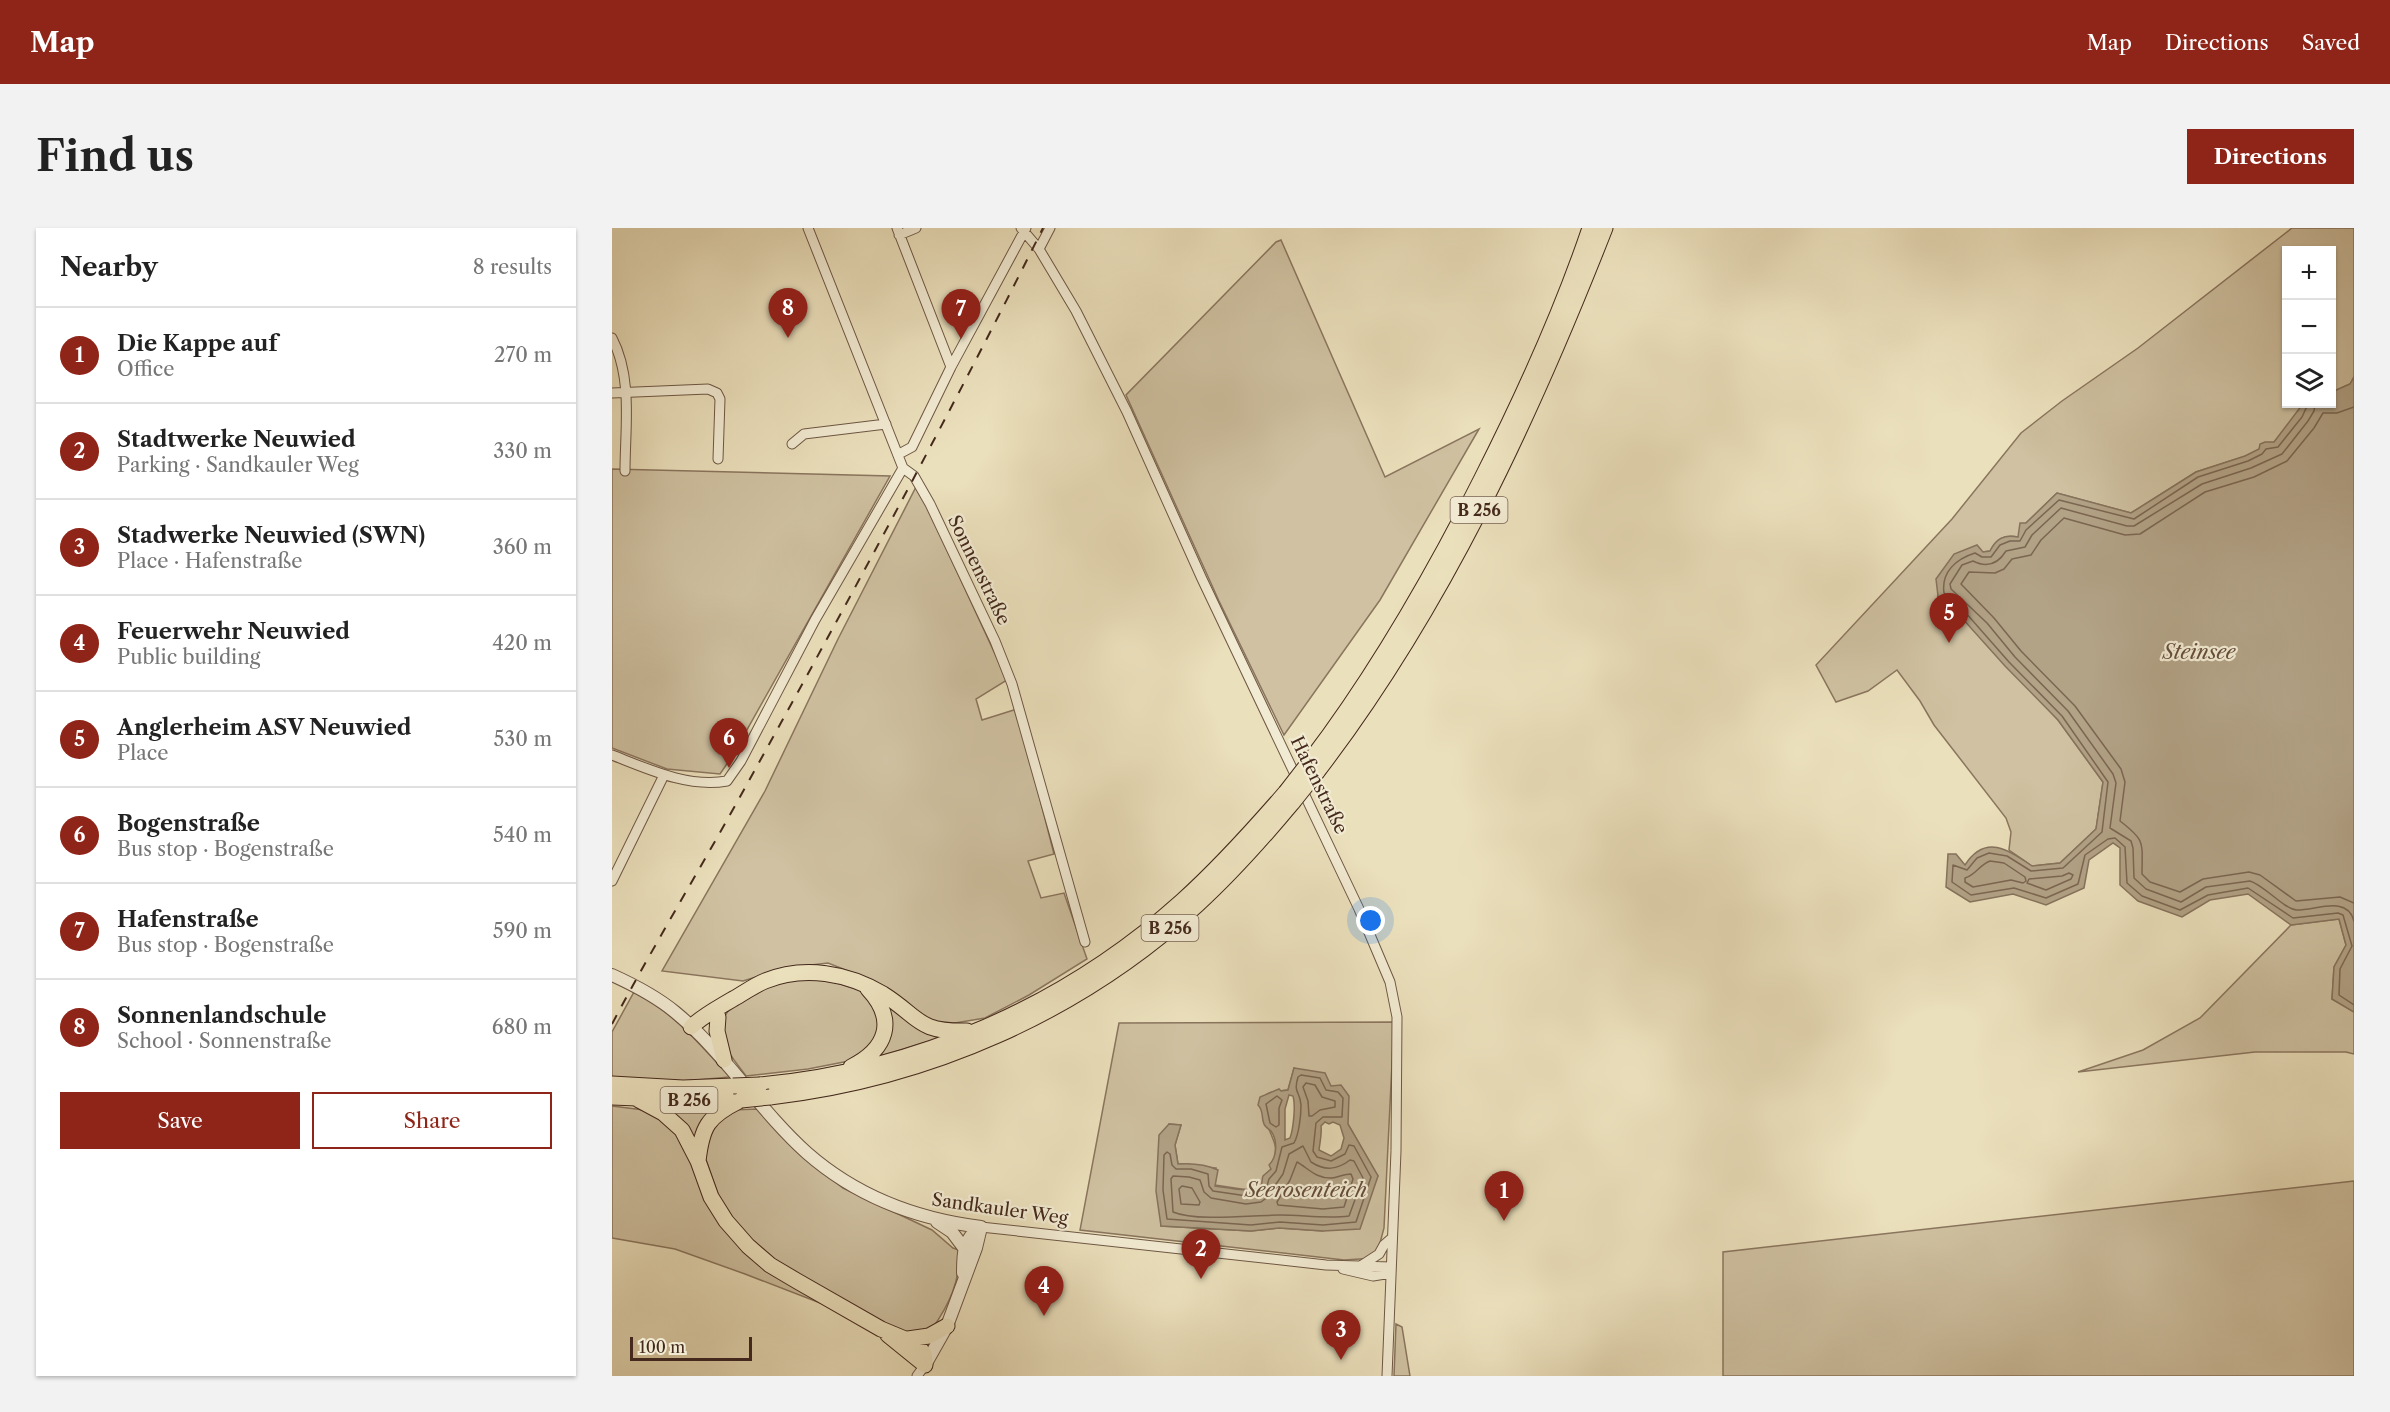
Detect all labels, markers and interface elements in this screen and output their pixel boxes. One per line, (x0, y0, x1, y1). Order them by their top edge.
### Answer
text: Map (30, 25, 94, 59)
text: Map (2087, 30, 2132, 55)
text: Directions (2165, 30, 2269, 55)
text: Saved (2302, 30, 2360, 55)
button: Directions (2187, 129, 2354, 184)
text: Find us (36, 130, 194, 182)
map controls (2282, 246, 2336, 408)
button: + (2282, 246, 2336, 300)
text: Nearby (60, 251, 158, 283)
text: 8 results (473, 255, 552, 279)
pin: 8 (768, 288, 807, 338)
pin: 7 (942, 290, 980, 339)
button: − (2282, 300, 2336, 354)
text: Die Kappe auf (117, 330, 278, 357)
text: 1 (75, 343, 84, 367)
text: 270 m (494, 343, 552, 367)
button: layers (2282, 354, 2336, 408)
text: Office (117, 357, 175, 381)
text: Stadtwerke Neuwied (117, 426, 356, 453)
text: 2 (74, 439, 85, 463)
text: 330 m (493, 439, 552, 463)
text: Parking · Sandkauler Weg (117, 453, 359, 477)
road number: B 256 (1450, 497, 1508, 523)
street label: Sonnenstraße (943, 512, 1015, 628)
text: Stadwerke Neuwied (SWN) (117, 522, 425, 549)
text: 3 (74, 535, 85, 559)
text: 360 m (493, 535, 552, 559)
text: Place · Hafenstraße (117, 549, 302, 573)
pin: 5 (1930, 594, 1968, 643)
text: Feuerwehr Neuwied (117, 618, 350, 645)
text: 4 (74, 631, 85, 655)
text: 420 m (492, 631, 552, 655)
water label: Steinsee (2162, 640, 2237, 664)
text: Public building (117, 645, 260, 669)
text: Anglerheim ASV Neuwied (117, 714, 412, 741)
pin: 6 (710, 718, 748, 768)
text: 5 (74, 727, 85, 751)
text: 530 m (494, 727, 552, 751)
street label: Hafenstraße (1286, 733, 1352, 837)
text: Place (117, 741, 168, 765)
text: Bogenstraße (117, 810, 260, 837)
text: 6 (74, 823, 85, 847)
text: 540 m (493, 823, 552, 847)
text: Bus stop · Bogenstraße (117, 837, 334, 861)
text: Hafenstraße (117, 906, 259, 933)
your location (1356, 906, 1385, 935)
road number: B 256 (1142, 915, 1198, 941)
text: 7 (74, 919, 85, 943)
text: 590 m (493, 919, 552, 943)
text: Bus stop · Bogenstraße (117, 933, 334, 957)
text: Sonnenlandschule (117, 1002, 327, 1029)
text: 8 (73, 1015, 86, 1039)
text: 680 m (492, 1015, 552, 1039)
text: School · Sonnenstraße (117, 1029, 331, 1053)
road number: B 256 (660, 1087, 718, 1113)
button: Save (60, 1092, 300, 1149)
button: Share (312, 1092, 552, 1149)
pin: 1 (1484, 1172, 1524, 1221)
water label: Seerosenteich (1244, 1178, 1367, 1202)
street label: Sandkauler Weg (930, 1189, 1070, 1230)
pin: 2 (1182, 1230, 1220, 1279)
pin: 4 (1024, 1266, 1064, 1316)
pin: 3 (1322, 1310, 1360, 1360)
scale bar (630, 1334, 752, 1362)
text: 100 m (639, 1337, 685, 1357)

